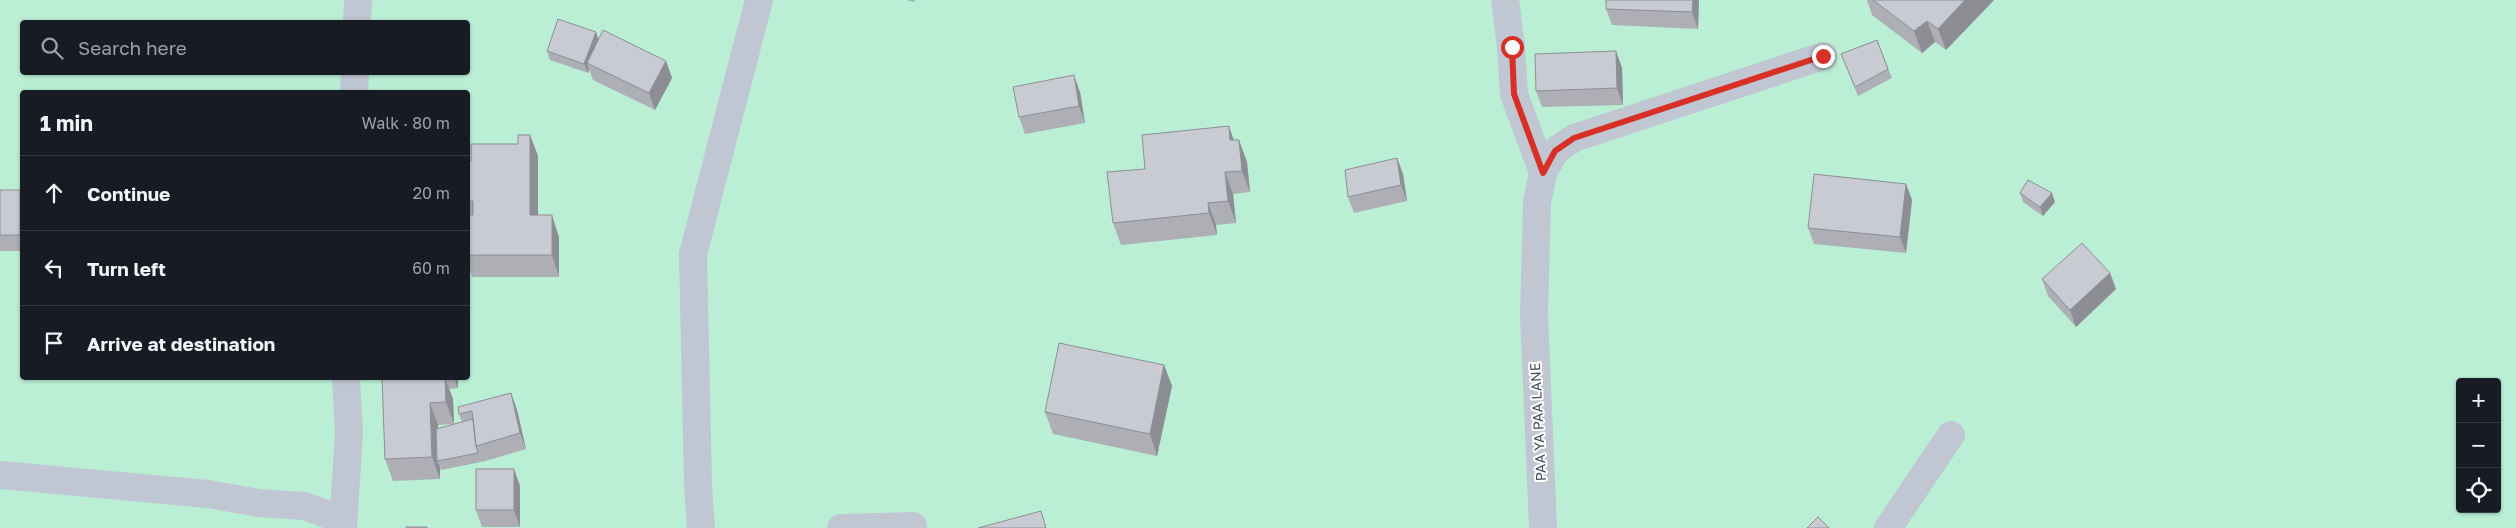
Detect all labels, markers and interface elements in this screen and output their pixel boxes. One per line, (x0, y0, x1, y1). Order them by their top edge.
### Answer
search box (20, 20, 470, 75)
icon: search (38, 34, 66, 62)
text: Search here (78, 36, 187, 59)
route start (1501, 36, 1524, 59)
route end (1812, 45, 1835, 68)
text: 1 min (40, 110, 93, 136)
text: Walk · 80 m (361, 113, 450, 133)
icon: ahead (40, 179, 68, 207)
text: Continue (87, 182, 170, 205)
text: 20 m (413, 183, 450, 203)
icon: left (40, 254, 68, 282)
text: Turn left (87, 257, 166, 280)
text: 60 m (412, 258, 450, 278)
icon: arrive (40, 329, 68, 357)
text: Arrive at destination (87, 332, 275, 355)
street label: PAA YA PAA LANE (1526, 362, 1549, 482)
map controls (2456, 378, 2501, 513)
button: + (2456, 378, 2501, 423)
button: − (2456, 423, 2501, 468)
button: locate (2456, 468, 2501, 513)

